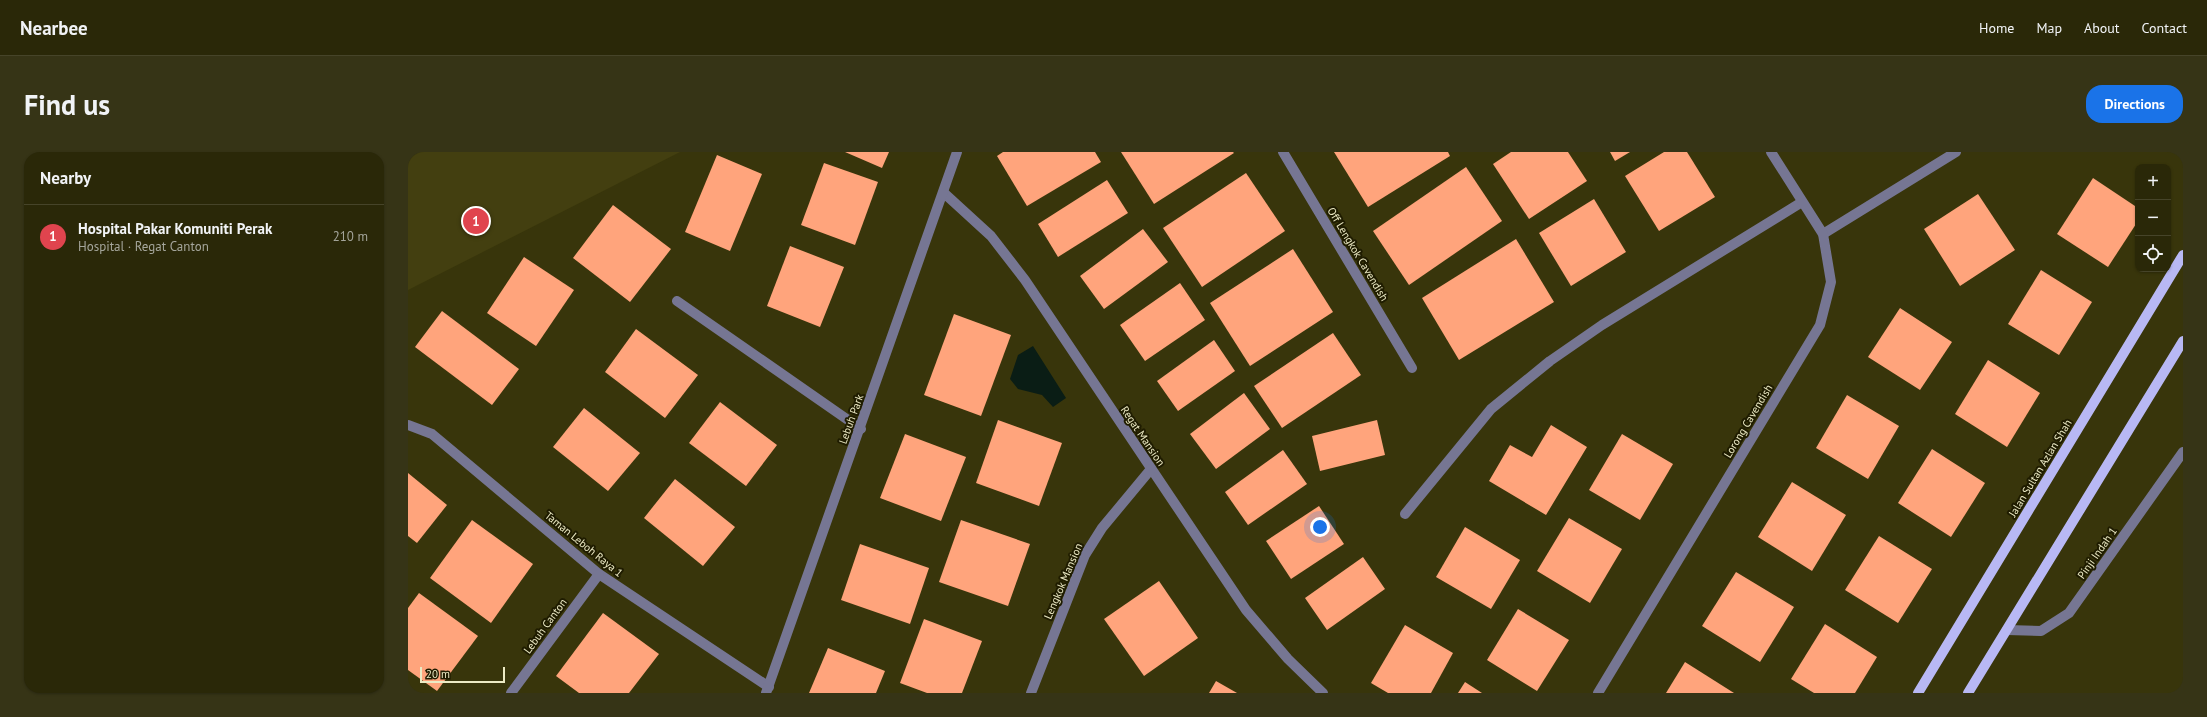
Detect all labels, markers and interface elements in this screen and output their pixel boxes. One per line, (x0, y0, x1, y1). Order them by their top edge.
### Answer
text: Nearbee (20, 16, 88, 40)
text: Home (1979, 19, 2014, 37)
text: Map (2036, 19, 2062, 37)
text: About (2084, 19, 2120, 37)
text: Contact (2142, 19, 2187, 37)
button: Directions (2086, 85, 2183, 123)
text: Find us (24, 86, 110, 123)
map controls (2135, 164, 2171, 272)
button: + (2135, 164, 2171, 200)
text: Nearby (40, 167, 91, 189)
button: − (2135, 200, 2171, 236)
street label: Off Lengkok Cavendish (1324, 205, 1392, 303)
pin: 1 (463, 206, 489, 236)
text: Hospital Pakar Komuniti Perak (78, 219, 272, 238)
text: 1 (49, 228, 57, 245)
text: 210 m (333, 228, 368, 245)
button: locate (2135, 236, 2171, 272)
text: Hospital · Regat Canton (78, 238, 209, 255)
street label: Lorong Cavendish (1721, 382, 1775, 460)
street label: Lebuh Park (836, 392, 867, 446)
street label: Regat Mansion (1118, 403, 1168, 469)
street label: Jalan Sultan Azlan Shah (2005, 417, 2075, 520)
street label: Taman Leboh Raya 1 (542, 508, 626, 580)
your location (1310, 517, 1330, 537)
street label: Pinji Indah 1 (2074, 525, 2120, 581)
street label: Lengkok Mansion (1041, 541, 1085, 621)
street label: Lebuh Canton (520, 596, 570, 656)
scale bar (420, 665, 505, 684)
text: 20 m (426, 667, 450, 681)

